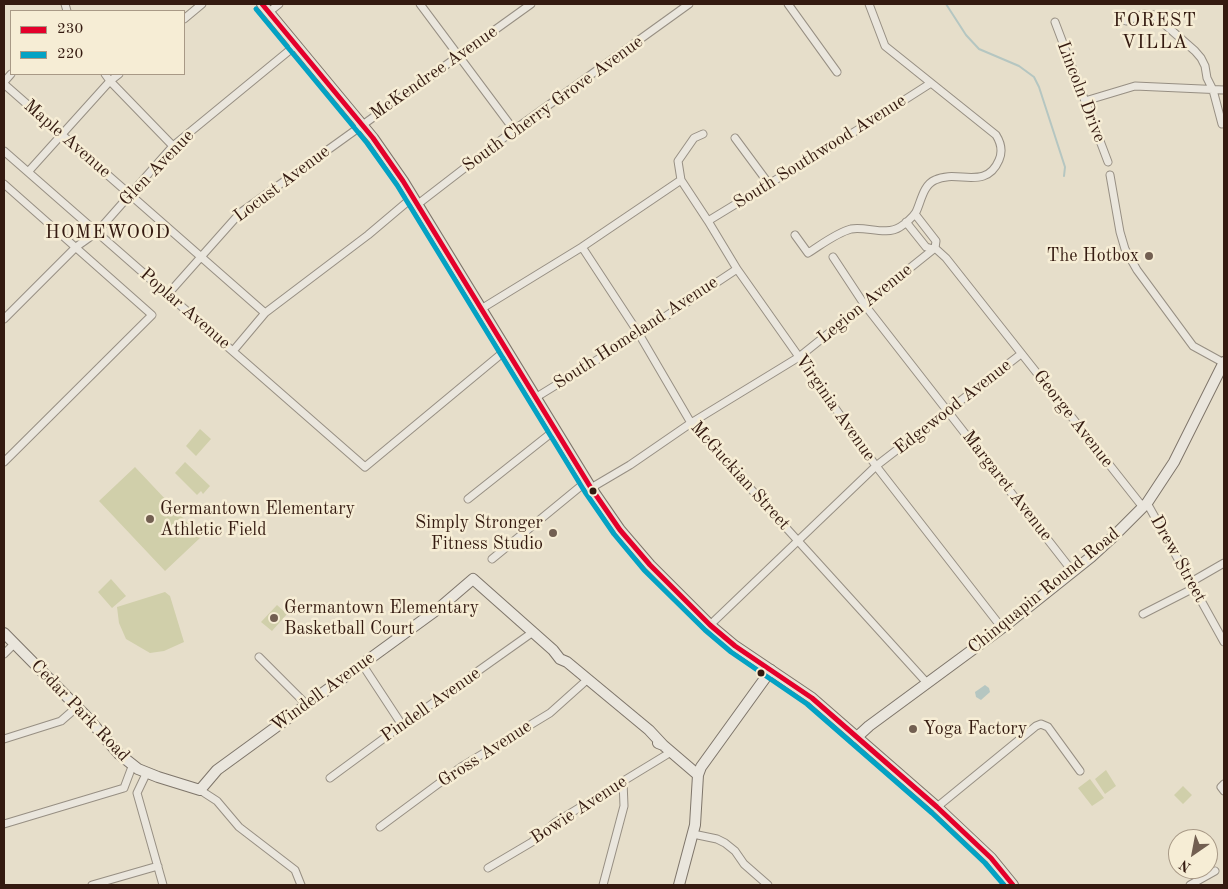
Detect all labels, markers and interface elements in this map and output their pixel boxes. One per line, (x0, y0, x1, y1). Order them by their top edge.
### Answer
legend (10, 10, 185, 75)
district label: FOREST VILLA (1112, 10, 1198, 54)
street label: McKendree Avenue (366, 21, 502, 125)
text: 230 (57, 22, 83, 37)
street label: South Cherry Grove Avenue (458, 31, 648, 177)
street label: Lincoln Drive (1052, 39, 1110, 145)
text: 220 (57, 47, 83, 62)
street label: South Southwood Avenue (730, 90, 910, 214)
street label: Maple Avenue (19, 95, 115, 183)
street label: Glen Avenue (115, 125, 199, 211)
street label: Locust Avenue (230, 141, 334, 227)
district label: HOMEWOOD (44, 222, 172, 244)
place label: The Hotbox (1047, 245, 1139, 267)
marker: The Hotbox (1143, 250, 1155, 262)
street label: Legion Avenue (813, 259, 917, 349)
street label: Poplar Avenue (135, 264, 235, 354)
street label: South Homeland Avenue (550, 272, 722, 394)
street label: Virginia Avenue (790, 350, 880, 466)
street label: Edgewood Avenue (890, 355, 1016, 459)
street label: George Avenue (1028, 366, 1118, 472)
street label: McGuckian Street (685, 417, 795, 535)
street label: Margaret Avenue (957, 427, 1057, 545)
unlabelled marker (588, 486, 598, 496)
place label: Germantown Elementary Athletic Field (160, 498, 355, 540)
place label: Simply Stronger Fitness Studio (415, 512, 543, 554)
street label: Drew Street (1145, 512, 1211, 606)
marker: Germantown Elementary Athletic Field (144, 513, 156, 525)
street label: Chinquapin Round Road (964, 523, 1124, 659)
marker: Simply Stronger Fitness Studio (547, 527, 559, 539)
place label: Germantown Elementary Basketball Court (284, 597, 479, 640)
marker: Germantown Elementary Basketball Court (268, 612, 280, 624)
street label: Windell Avenue (267, 647, 379, 737)
street label: Cedar Park Road (26, 656, 134, 766)
street label: Pindell Avenue (377, 663, 485, 747)
unlabelled marker (756, 668, 766, 678)
street label: Gross Avenue (434, 716, 536, 792)
place label: Yoga Factory (923, 718, 1027, 740)
marker: Yoga Factory (907, 723, 919, 735)
street label: Bowie Avenue (527, 771, 631, 849)
north arrow (1168, 829, 1218, 879)
text: N (1177, 857, 1194, 875)

